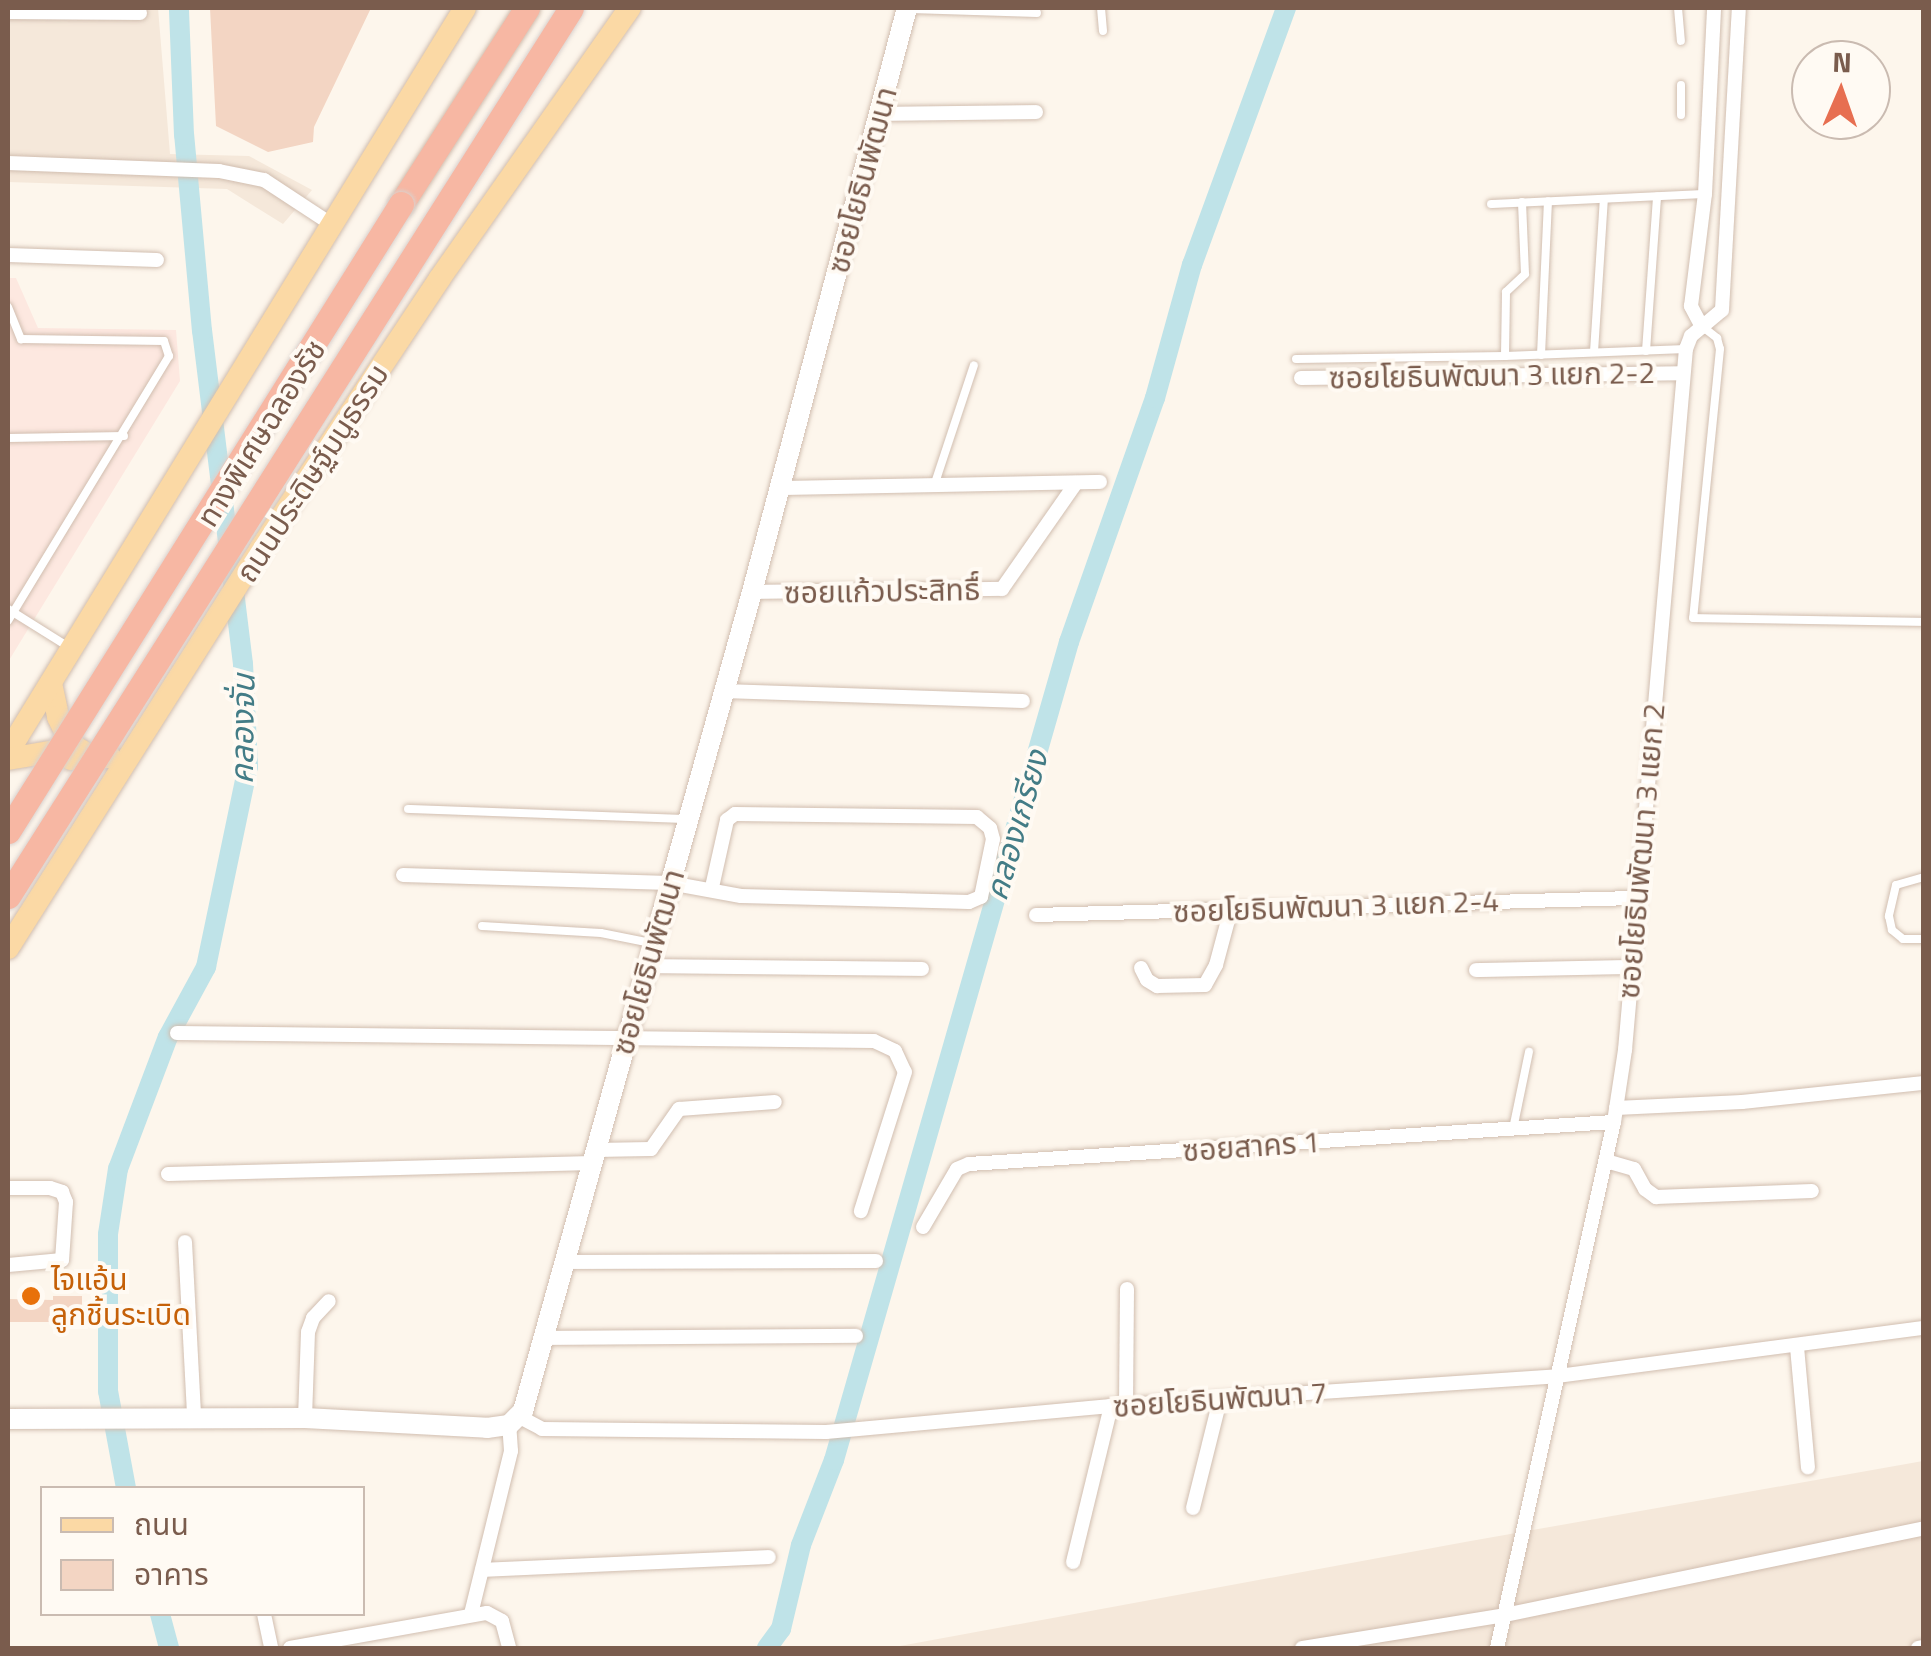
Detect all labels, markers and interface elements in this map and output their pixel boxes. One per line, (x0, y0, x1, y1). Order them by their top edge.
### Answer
north arrow (1791, 40, 1891, 140)
text: N (1832, 40, 1852, 83)
street label: ซอยโยธินพัฒนา (820, 83, 904, 277)
street label: ทางพิเศษฉลองรัช (189, 333, 333, 533)
street label: ซอยโยธินพัฒนา 3 แยก 2-2 (1329, 354, 1655, 396)
street label: ถนนประดิษฐ์มนูธรรม (228, 357, 396, 589)
street label: ซอยแก้วประสิทธื์ (784, 571, 980, 611)
water label: คลองจั่น (222, 674, 262, 784)
street label: ซอยโยธินพัฒนา 3 แยก 2 (1610, 702, 1672, 1000)
water label: คลองเกรียง (976, 746, 1056, 904)
street label: ซอยโยธินพัฒนา (604, 865, 692, 1059)
street label: ซอยโยธินพัฒนา 3 แยก 2-4 (1172, 882, 1500, 930)
street label: ซอยสาคร 1 (1181, 1123, 1321, 1169)
place label: ไจแอ้น ลูกชิ้นระเบิด (51, 1261, 191, 1332)
marker: ไจแอ้น ลูกชิ้นระเบิด (20, 1285, 42, 1307)
street label: ซอยโยธินพัฒนา 7 (1112, 1374, 1328, 1424)
legend (40, 1486, 365, 1616)
text: ถนน (134, 1501, 189, 1547)
text: อาคาร (134, 1551, 209, 1597)

